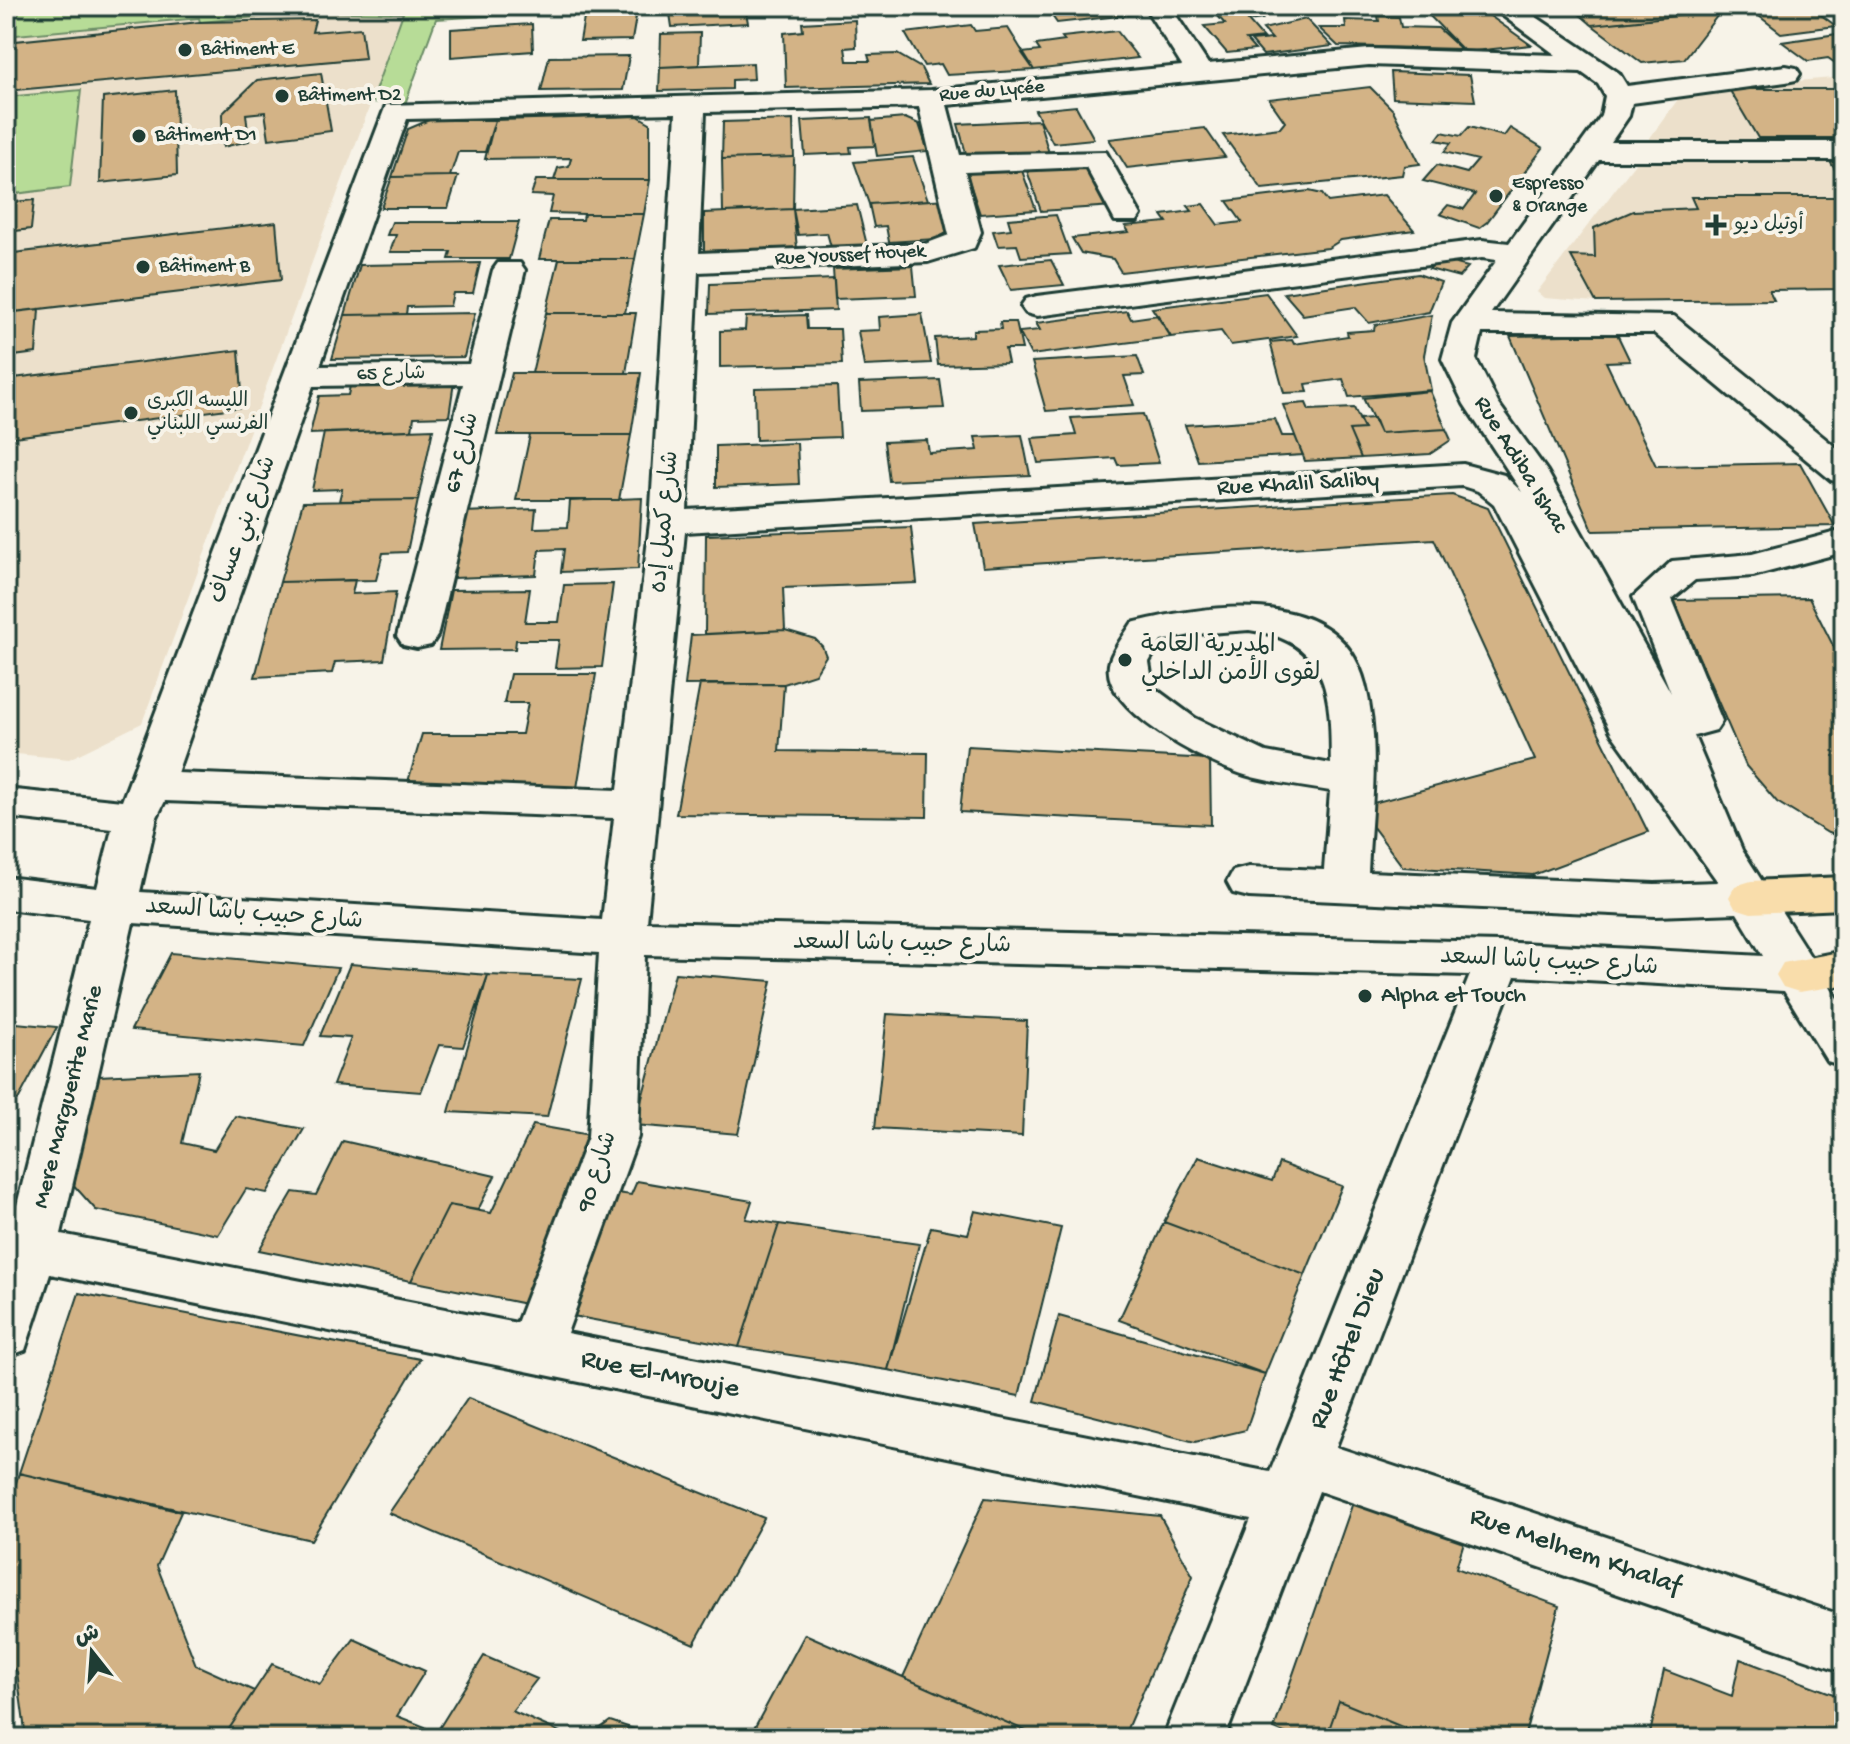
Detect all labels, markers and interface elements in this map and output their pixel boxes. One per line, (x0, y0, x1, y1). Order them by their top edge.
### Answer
place label: Bâtiment E (200, 39, 296, 62)
marker: Bâtiment E (176, 41, 194, 59)
street label: Rue du Lycée (939, 76, 1046, 108)
place label: Bâtiment D2 (297, 85, 402, 108)
marker: Bâtiment D2 (273, 87, 291, 105)
place label: Bâtiment D1 (154, 125, 257, 148)
marker: Bâtiment D1 (130, 127, 148, 145)
place label: Espresso & Orange (1512, 173, 1588, 219)
marker: Espresso & Orange (1487, 187, 1505, 205)
place label: أوتيل ديو (1733, 211, 1803, 237)
marker: أوتيل ديو (1705, 214, 1727, 236)
street label: Rue Youssef Hoyek (774, 240, 928, 271)
place label: Bâtiment B (158, 256, 251, 279)
marker: Bâtiment B (134, 258, 152, 276)
street label: شارع 65 (356, 362, 426, 387)
place label: الليسه الكبرى الفرنسي اللبناني (147, 390, 268, 440)
street label: Rue Adiba Ishac (1466, 391, 1574, 540)
marker: الليسه الكبرى الفرنسي اللبناني (122, 404, 140, 422)
street label: شارع 67 (439, 410, 487, 496)
street label: شارع كميل إده (645, 450, 687, 594)
street label: شارع بني عساف (204, 452, 287, 609)
street label: Rue Khalil Saliby (1216, 466, 1380, 504)
place label: المديرية العامة لقوى الأمن الداخلي (1141, 632, 1320, 692)
marker: المديرية العامة لقوى الأمن الداخلي (1116, 651, 1134, 669)
street label: شارع حبيب باشا السعد (144, 893, 364, 937)
street label: شارع حبيب باشا السعد (793, 929, 1011, 961)
street label: شارع حبيب باشا السعد (1439, 943, 1659, 983)
street label: Mere Marguerite Marie (27, 982, 111, 1212)
place label: Alpha et Touch (1381, 982, 1526, 1011)
marker: Alpha et Touch (1356, 987, 1374, 1005)
street label: شارع 90 (571, 1128, 625, 1217)
street label: Rue Hôtel Dieu (1302, 1264, 1394, 1434)
street label: Rue El-Mrouje (578, 1343, 743, 1407)
street label: Rue Melhem Khalaf (1465, 1500, 1687, 1604)
north arrow (52, 1612, 132, 1692)
text: ش (72, 1621, 103, 1653)

